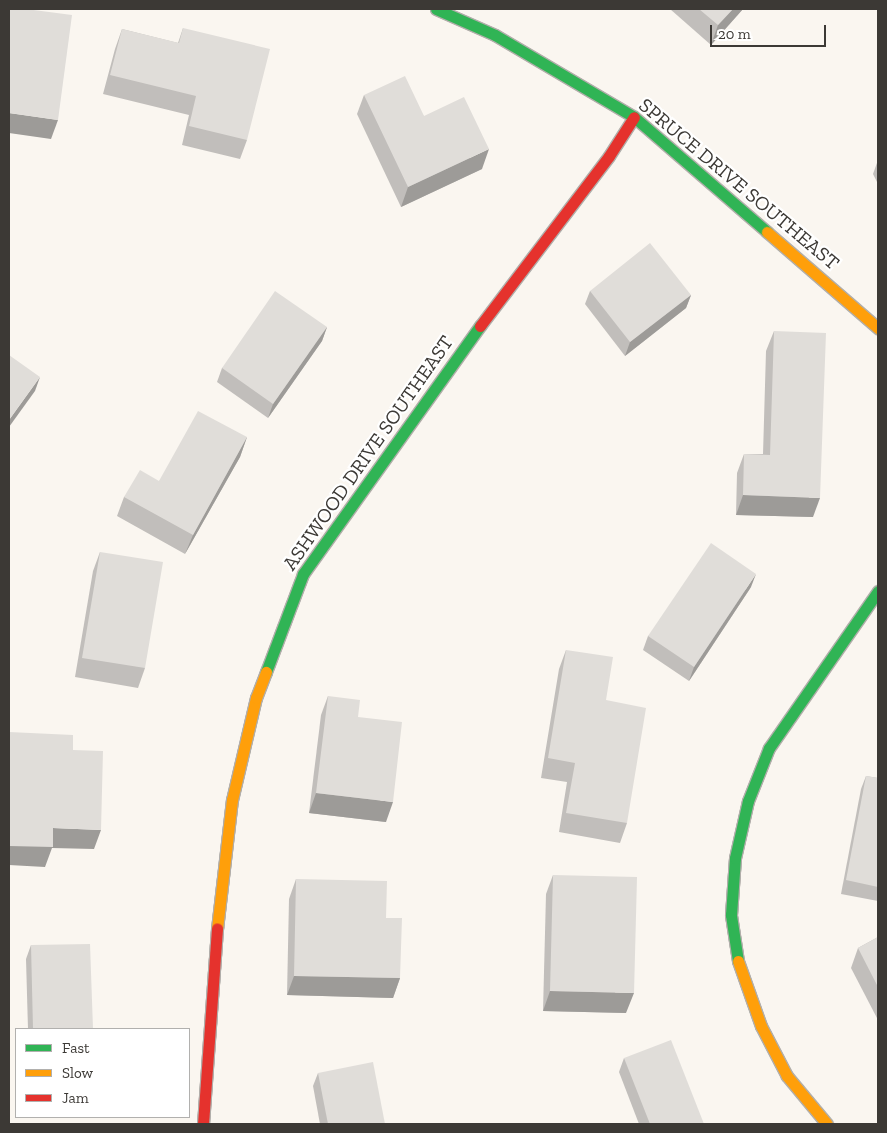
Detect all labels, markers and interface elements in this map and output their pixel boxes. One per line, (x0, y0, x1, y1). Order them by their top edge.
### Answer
scale bar (712, 15, 828, 47)
text: 20 m (718, 25, 751, 43)
street label: SPRUCE DRIVE SOUTHEAST (634, 93, 844, 275)
street label: ASHWOOD DRIVE SOUTHEAST (278, 331, 458, 575)
legend (15, 1028, 190, 1118)
text: Fast (62, 1039, 90, 1057)
text: Slow (62, 1064, 93, 1082)
text: Jam (62, 1089, 89, 1107)

